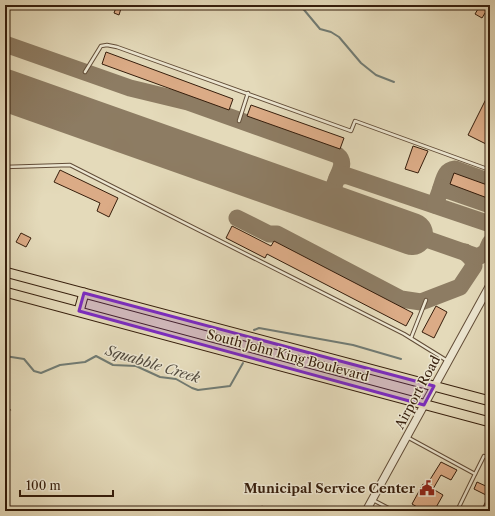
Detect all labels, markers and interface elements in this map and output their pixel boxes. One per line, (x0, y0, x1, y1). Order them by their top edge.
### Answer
street label: South John King Boulevard (205, 326, 371, 384)
water label: Squabble Creek (103, 341, 203, 387)
street label: Airport Road (391, 353, 443, 432)
scale bar (20, 472, 113, 498)
text: 100 m (26, 478, 61, 493)
public building icon: Municipal Service Center (418, 479, 436, 497)
place label: Municipal Service Center (244, 480, 416, 496)

